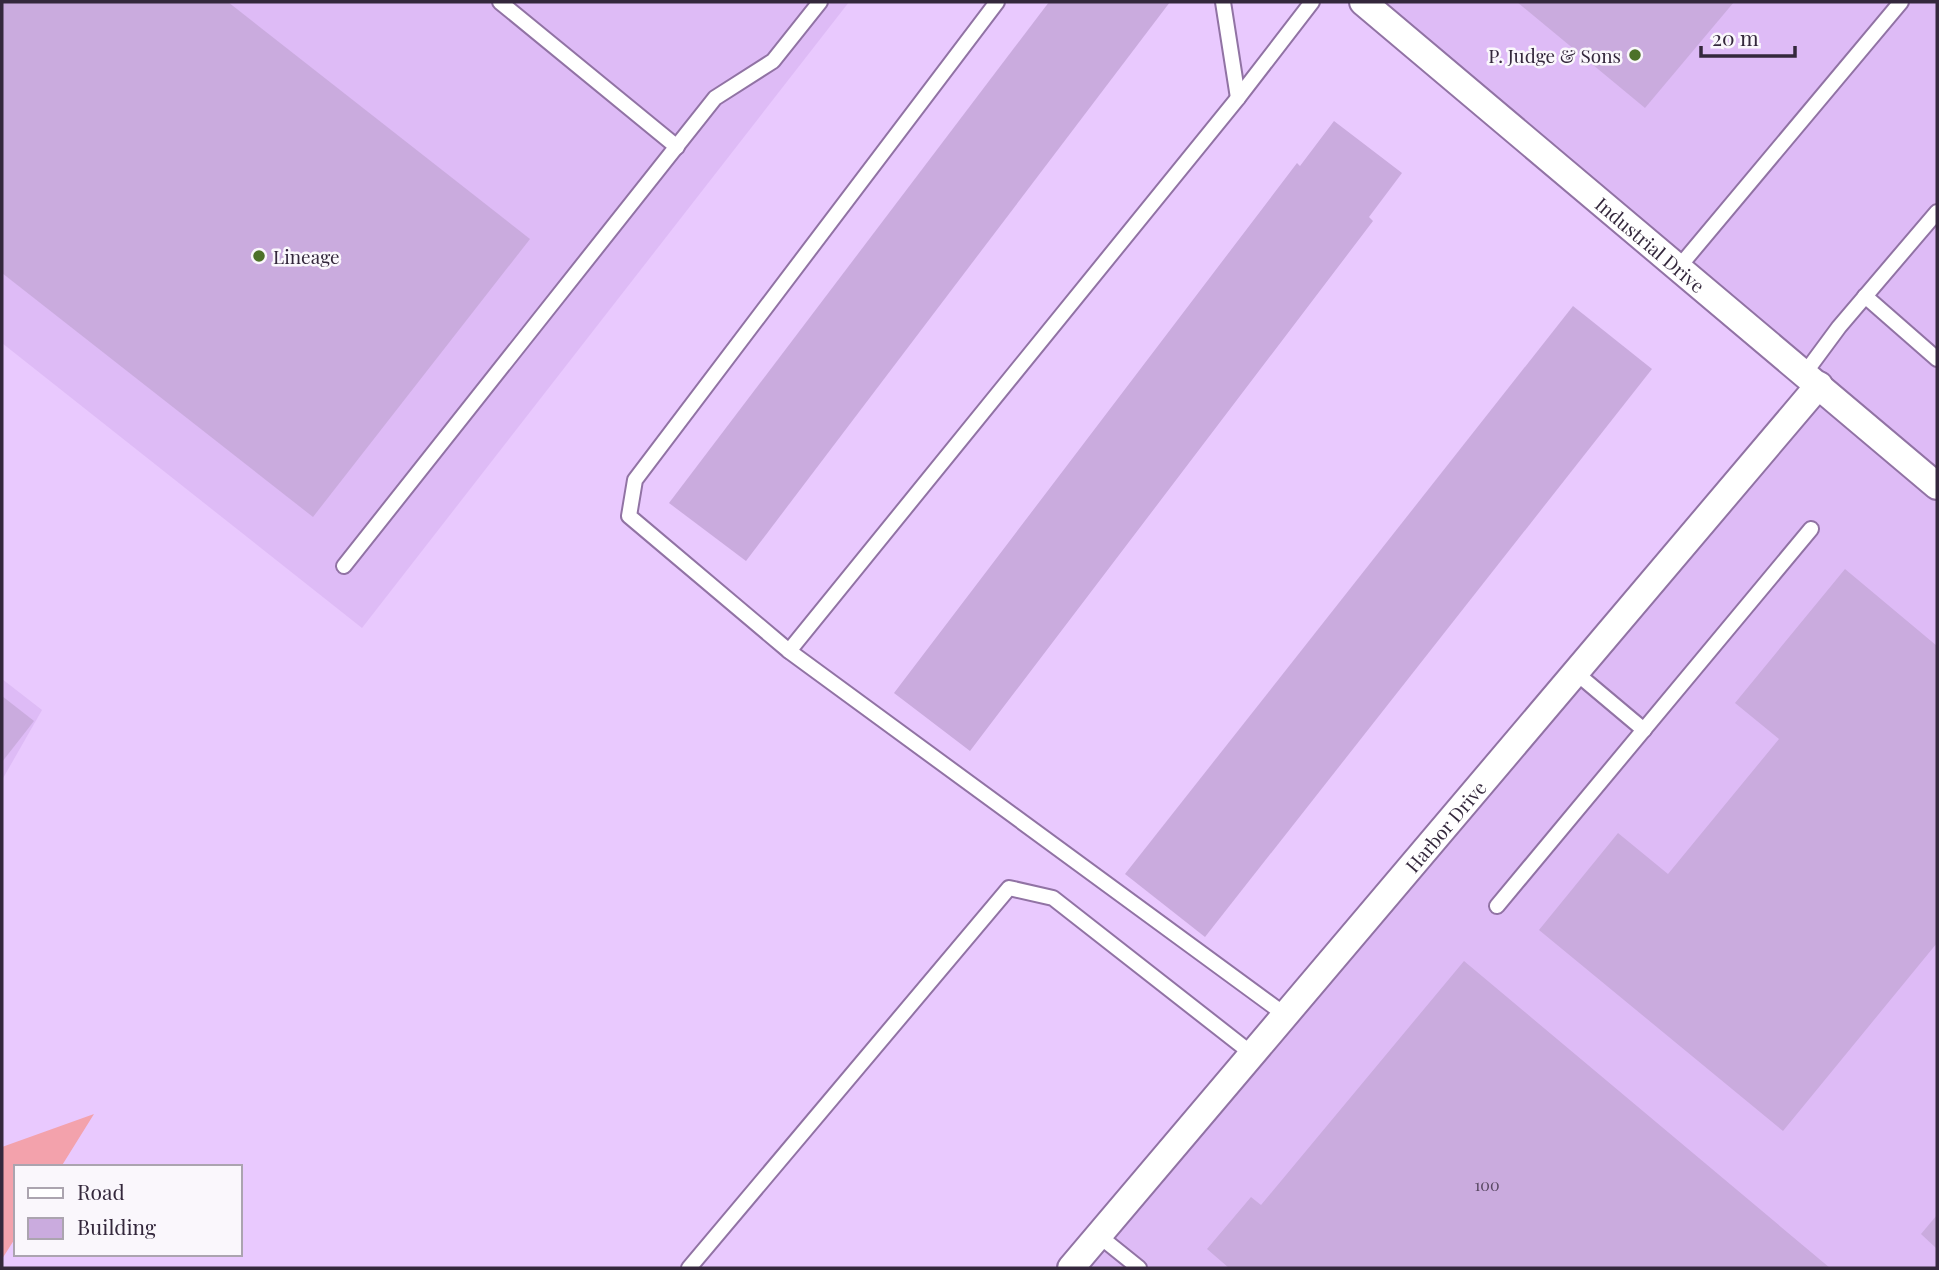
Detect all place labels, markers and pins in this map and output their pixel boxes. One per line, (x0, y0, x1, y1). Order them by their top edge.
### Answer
place label: P. Judge & Sons (1488, 42, 1621, 68)
marker: P. Judge & Sons (1627, 47, 1643, 63)
place label: Lineage (273, 243, 340, 269)
marker: Lineage (251, 248, 267, 264)

